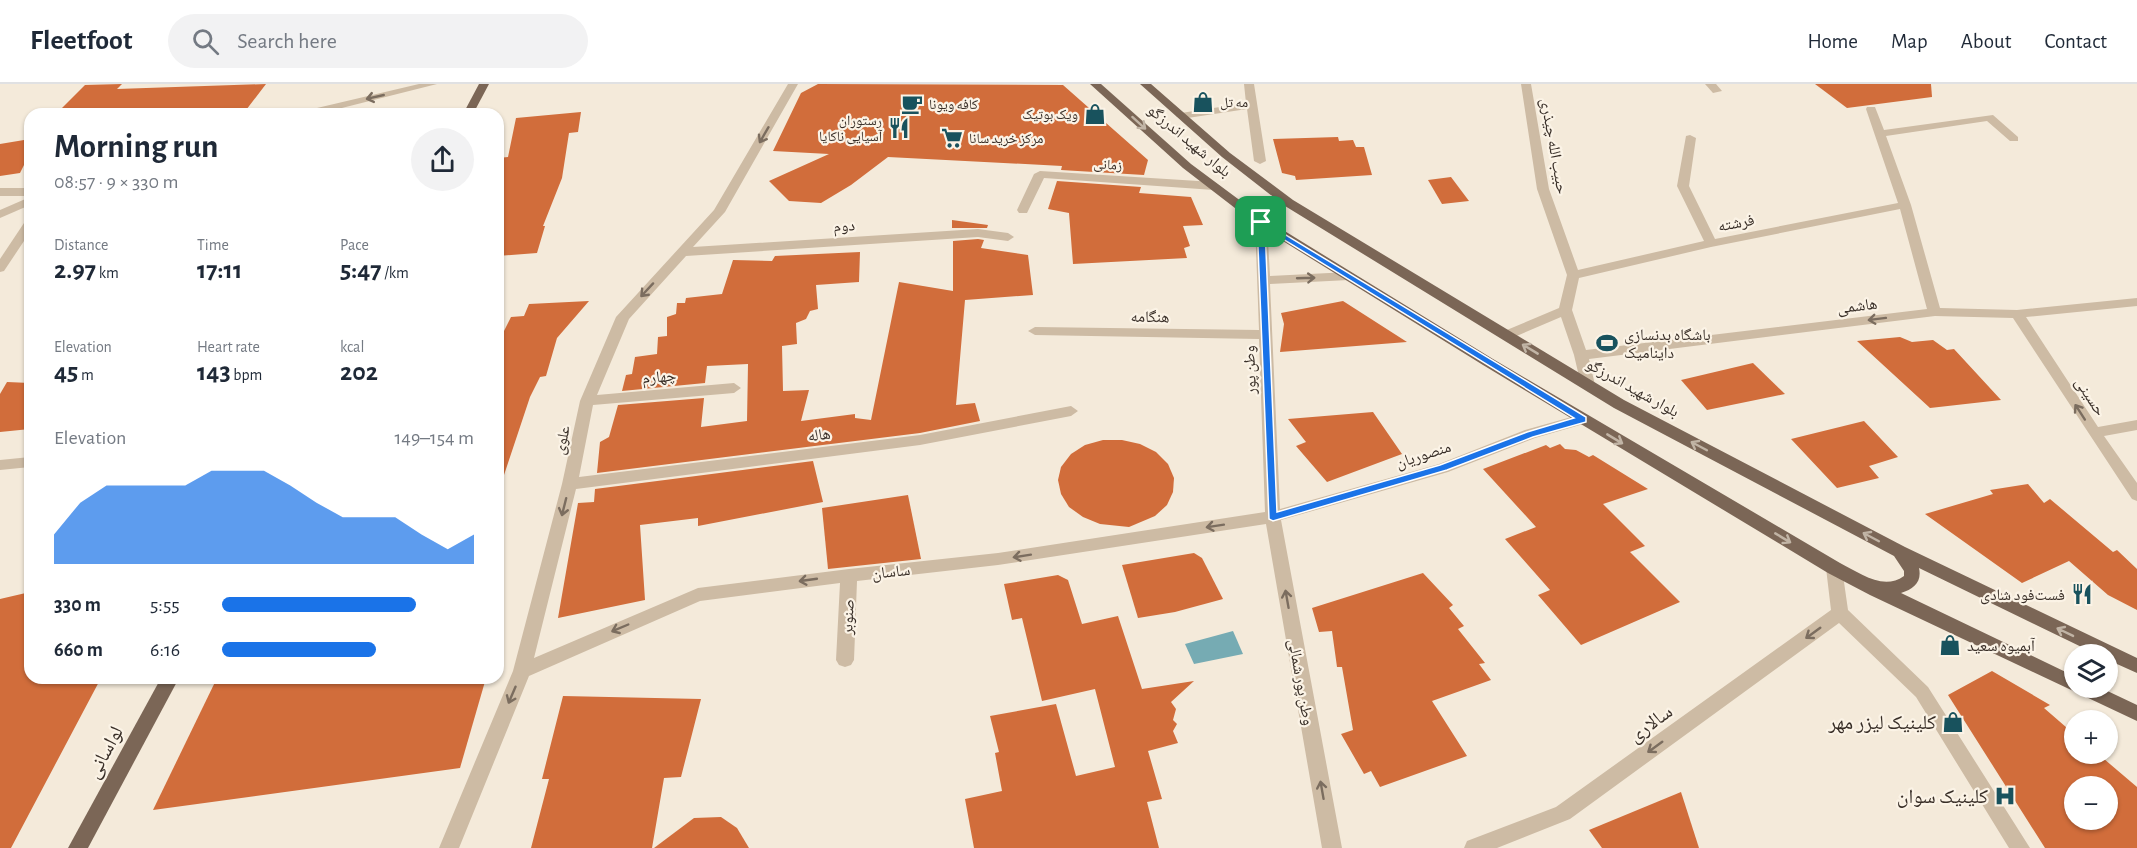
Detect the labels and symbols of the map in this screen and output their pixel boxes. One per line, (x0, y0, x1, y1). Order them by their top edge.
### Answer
shop icon: مه تل (1191, 90, 1215, 114)
one-way arrow (366, 92, 385, 104)
cafe icon: کافه ویونا (900, 92, 924, 116)
place label: مه تل (1220, 96, 1248, 111)
street label: حبیب الله چیذری (1536, 97, 1570, 196)
place label: کافه ویونا (929, 98, 978, 113)
street label: بلوار شهید اندرزگو (1144, 101, 1234, 181)
shop icon: ویک بوتیک (1083, 102, 1107, 126)
place label: ویک بوتیک (1022, 108, 1078, 123)
place label: رستوران آسیایی ناکایا (819, 114, 882, 145)
restaurant icon: رستوران آسیایی ناکایا (887, 116, 911, 140)
one-way arrow (1131, 116, 1146, 130)
one-way arrow (758, 126, 770, 143)
supermarket icon: مرکز خرید سانا (940, 126, 964, 150)
place label: مرکز خرید سانا (969, 132, 1043, 147)
street label: زمانی (1093, 157, 1123, 174)
pin (1235, 196, 1286, 247)
street label: فرشته (1717, 212, 1756, 235)
street label: دوم (833, 217, 856, 237)
one-way arrow (1295, 273, 1315, 284)
one-way arrow (641, 282, 655, 297)
street label: هاشمی (1836, 296, 1878, 318)
street label: هنگامه (1130, 309, 1169, 325)
one-way arrow (1868, 314, 1887, 325)
place label: باشگاه بدنسازی داینامیک (1624, 327, 1711, 361)
sports icon: باشگاه بدنسازی داینامیک (1595, 331, 1619, 355)
one-way arrow (1522, 343, 1539, 355)
street label: وطن پور (1241, 345, 1261, 396)
street label: بلوار شهید اندرزگو (1583, 356, 1682, 421)
street label: چهارم (641, 368, 677, 388)
street label: حسینی (2070, 374, 2108, 420)
one-way arrow (2074, 404, 2086, 421)
street label: علوی (551, 424, 575, 457)
street label: هاله (807, 426, 831, 444)
one-way arrow (1606, 434, 1623, 446)
street label: منصوریان (1394, 439, 1454, 473)
one-way arrow (1691, 440, 1708, 452)
one-way arrow (558, 498, 569, 517)
one-way arrow (1205, 520, 1225, 531)
one-way arrow (1863, 531, 1881, 542)
one-way arrow (1774, 533, 1791, 545)
one-way arrow (1013, 550, 1033, 561)
street label: ساسان (871, 562, 911, 584)
one-way arrow (798, 575, 818, 586)
restaurant icon: فست‌فود شادی (2070, 582, 2094, 606)
place label: فست‌فود شادی (1980, 587, 2065, 605)
one-way arrow (1281, 589, 1292, 609)
street label: صنوبر (839, 599, 858, 636)
one-way arrow (612, 623, 630, 635)
one-way arrow (2057, 625, 2075, 637)
one-way arrow (1805, 627, 1821, 639)
shop icon: آبمیوه سعید (1938, 633, 1962, 657)
place label: آبمیوه سعید (1967, 637, 2036, 655)
street label: وطن پور شمالی (1284, 638, 1316, 727)
one-way arrow (506, 685, 517, 704)
street label: سالاری (1625, 701, 1677, 747)
shop icon: کلینیک لیزر مهر (1941, 710, 1965, 734)
place label: کلینیک لیزر مهر (1827, 713, 1936, 734)
street label: لواسانی (83, 723, 128, 782)
one-way arrow (1647, 741, 1663, 753)
one-way arrow (1316, 781, 1327, 801)
hospital icon: کلینیک سوان (1993, 784, 2017, 808)
place label: کلینیک سوان (1897, 787, 1988, 808)

